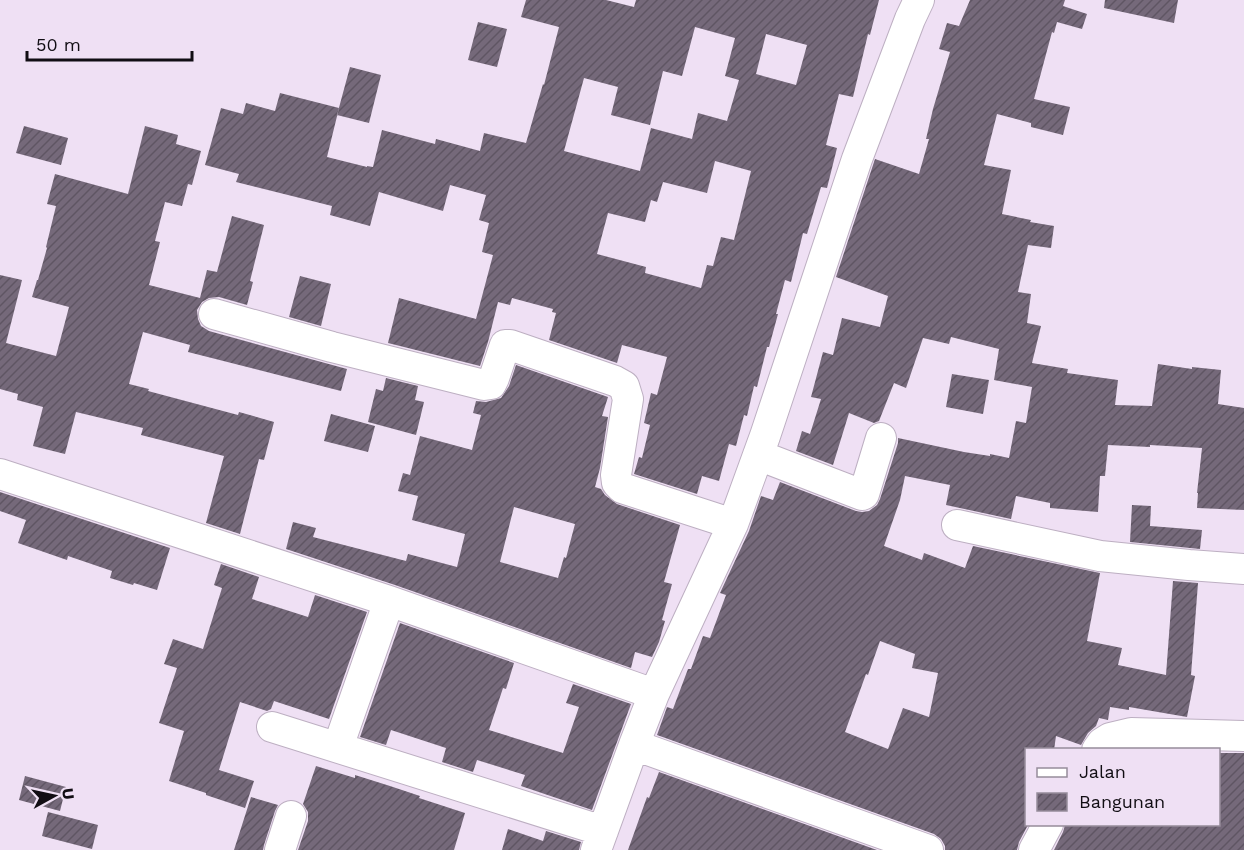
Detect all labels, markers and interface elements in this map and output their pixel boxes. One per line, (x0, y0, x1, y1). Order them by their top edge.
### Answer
scale bar (27, 24, 192, 62)
text: 50 m (36, 34, 81, 55)
legend (1025, 748, 1220, 826)
text: Jalan (1079, 761, 1126, 782)
north arrow (24, 766, 84, 826)
text: U (58, 787, 79, 801)
text: Bangunan (1079, 791, 1165, 812)

